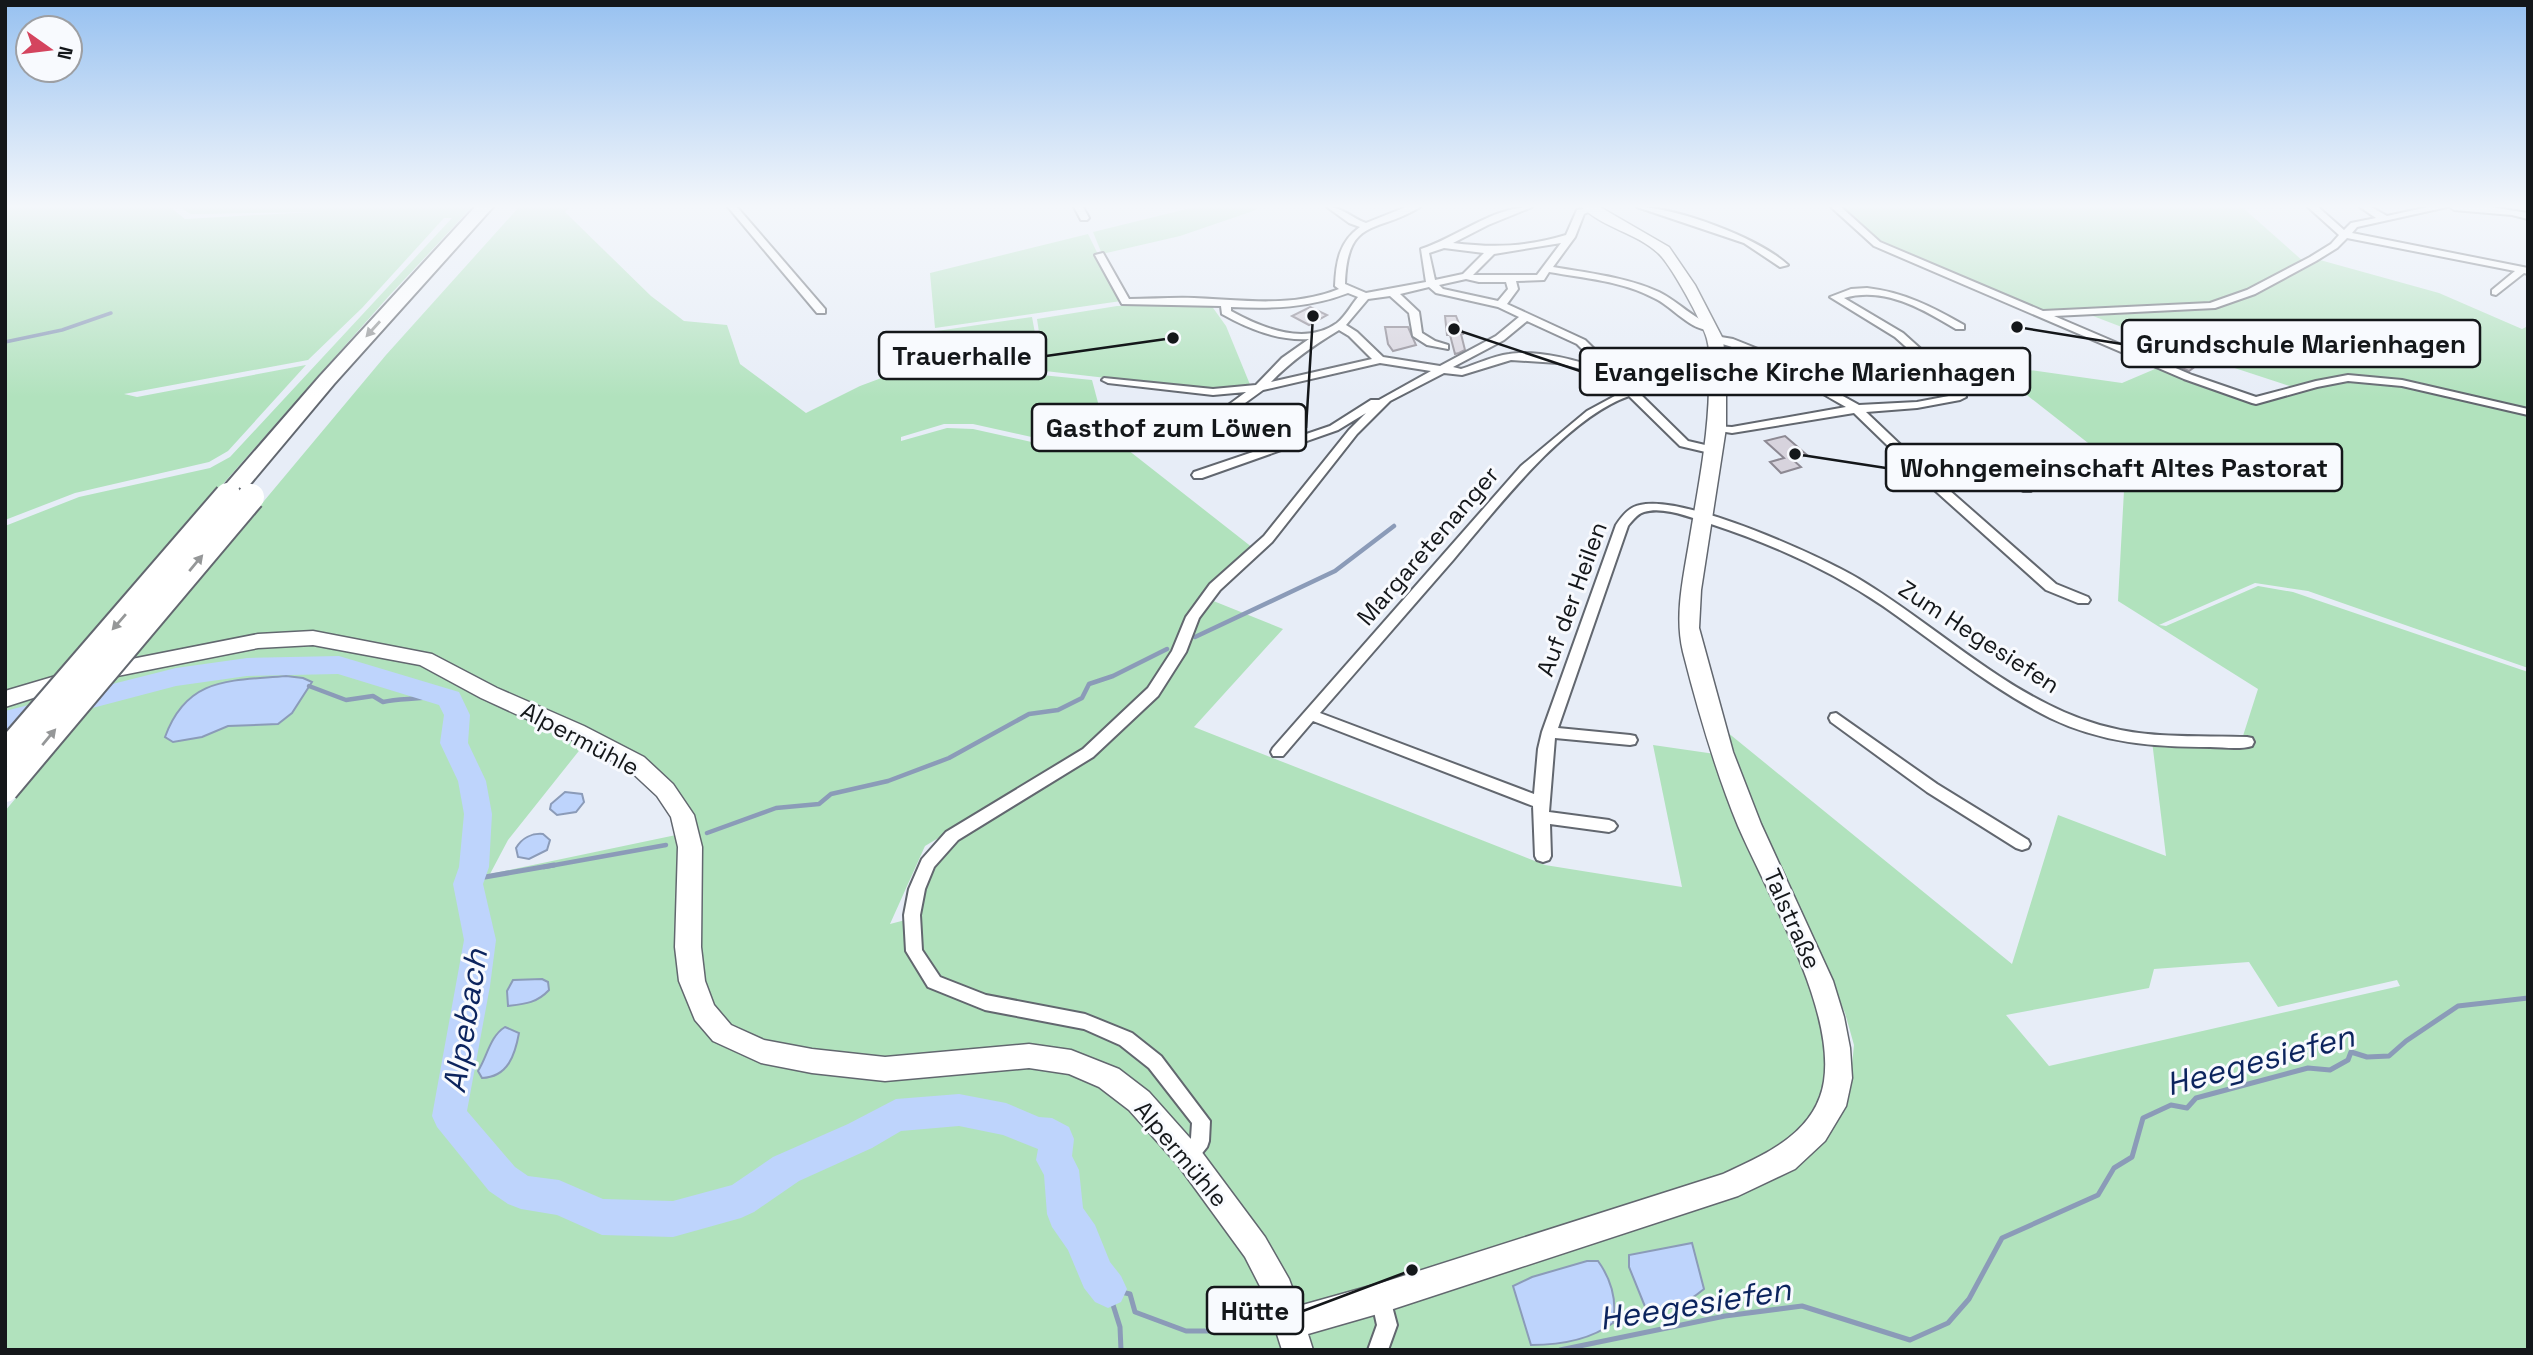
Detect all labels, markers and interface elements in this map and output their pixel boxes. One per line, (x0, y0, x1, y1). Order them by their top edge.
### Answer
north arrow (14, 14, 84, 84)
text: N (51, 44, 79, 62)
one-way arrow (365, 320, 381, 337)
callout: Grundschule Marienhagen (2122, 320, 2480, 367)
text: Grundschule Marienhagen (2136, 327, 2466, 361)
callout: Trauerhalle (879, 332, 1046, 379)
text: Trauerhalle (892, 339, 1032, 373)
callout: Evangelische Kirche Marienhagen (1580, 348, 2030, 395)
text: Evangelische Kirche Marienhagen (1594, 355, 2016, 389)
callout: Gasthof zum Löwen (1032, 404, 1306, 451)
text: Gasthof zum Löwen (1046, 411, 1292, 445)
callout: Wohngemeinschaft Altes Pastorat (1886, 444, 2342, 491)
text: Wohngemeinschaft Altes Pastorat (1900, 451, 2328, 485)
street label: Margaretenanger (1350, 459, 1505, 632)
street label: Auf der Heilen (1529, 517, 1614, 680)
one-way arrow (188, 554, 203, 572)
street label: Zum Hegesiefen (1893, 573, 2066, 700)
one-way arrow (111, 613, 127, 631)
street label: Alpermühle (516, 694, 645, 783)
one-way arrow (41, 729, 56, 746)
street label: Talstraße (1757, 864, 1828, 974)
water label: Alpebach (434, 945, 496, 1096)
water label: Heegesiefen (2161, 1015, 2360, 1104)
street label: Alpermühle (1128, 1094, 1235, 1213)
water label: Heegesiefen (1596, 1269, 1795, 1339)
callout: Hütte (1207, 1287, 1303, 1334)
text: Hütte (1221, 1294, 1289, 1328)

